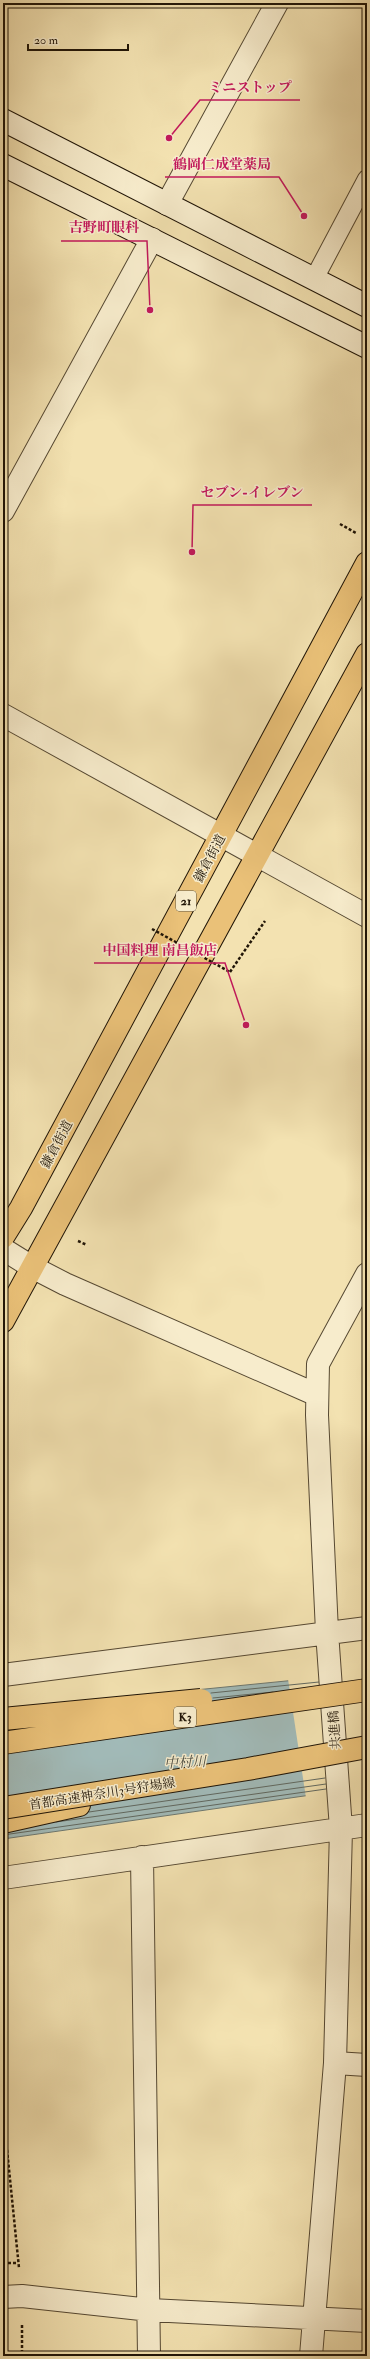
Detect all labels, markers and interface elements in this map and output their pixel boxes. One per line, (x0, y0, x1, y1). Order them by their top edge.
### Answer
scale bar (28, 26, 128, 52)
text: 20 m (34, 33, 59, 48)
callout: ミニストップ (200, 74, 300, 100)
text: ミニストップ (208, 79, 292, 96)
callout: 鶴岡仁成堂薬局 (165, 151, 279, 177)
text: 鶴岡仁成堂薬局 (173, 156, 271, 173)
callout: 吉野町眼科 (61, 215, 147, 241)
text: 吉野町眼科 (69, 219, 140, 236)
callout: セブン-イレブン (193, 479, 312, 505)
text: セブン-イレブン (201, 484, 303, 501)
street label: 鎌倉街道 (191, 832, 229, 885)
road number: 21 (176, 891, 196, 911)
callout: 中国料理 南昌飯店 (94, 937, 225, 963)
text: 中国料理 南昌飯店 (103, 942, 217, 959)
street label: 鎌倉街道 (38, 1118, 76, 1171)
road number: K3 (174, 1707, 196, 1727)
street label: 共進橋 (326, 1710, 344, 1750)
water label: 中村川 (164, 1753, 208, 1772)
street label: 首都高速神奈川3号狩場線 (28, 1775, 176, 1813)

